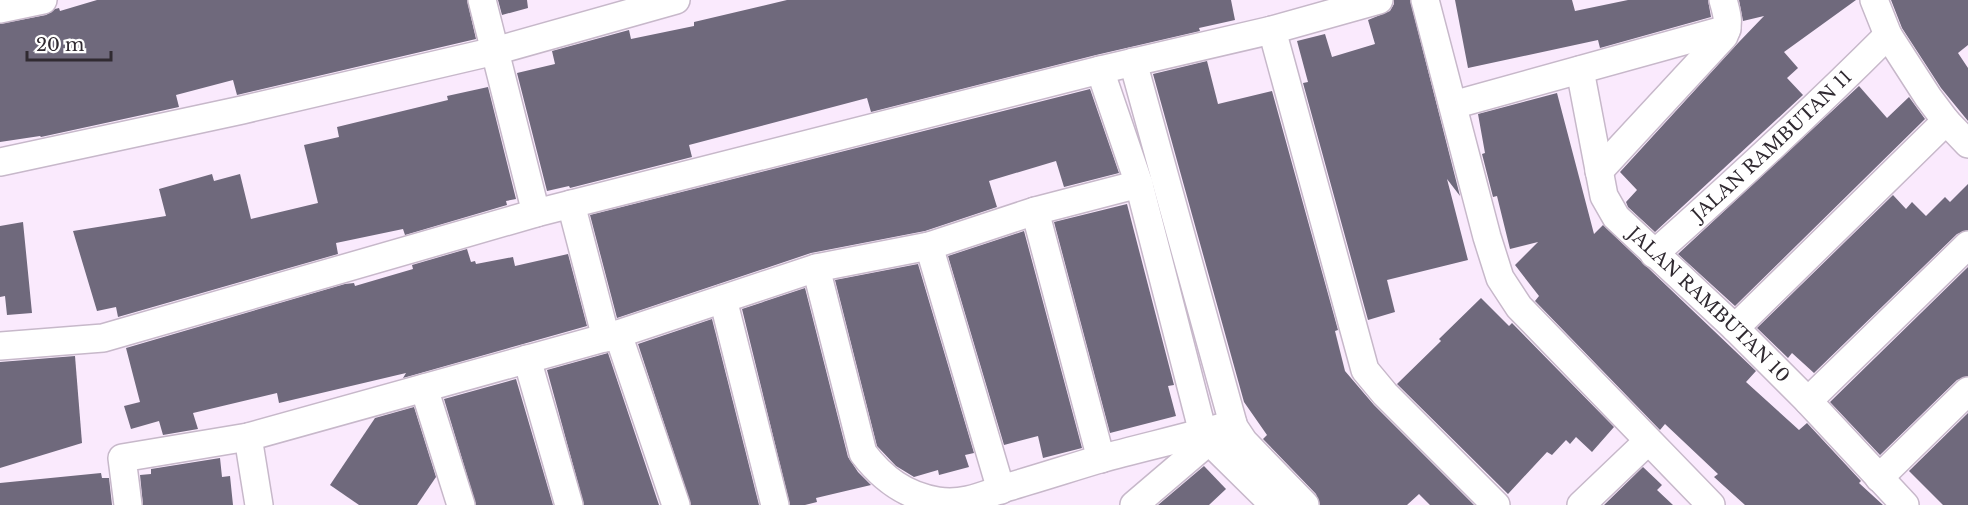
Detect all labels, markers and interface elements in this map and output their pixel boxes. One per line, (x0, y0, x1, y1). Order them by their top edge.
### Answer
scale bar (27, 24, 111, 62)
text: 20 m (36, 34, 84, 56)
street label: JALAN RAMBUTAN 11 (1686, 66, 1856, 227)
street label: JALAN RAMBUTAN 10 (1622, 221, 1794, 387)

